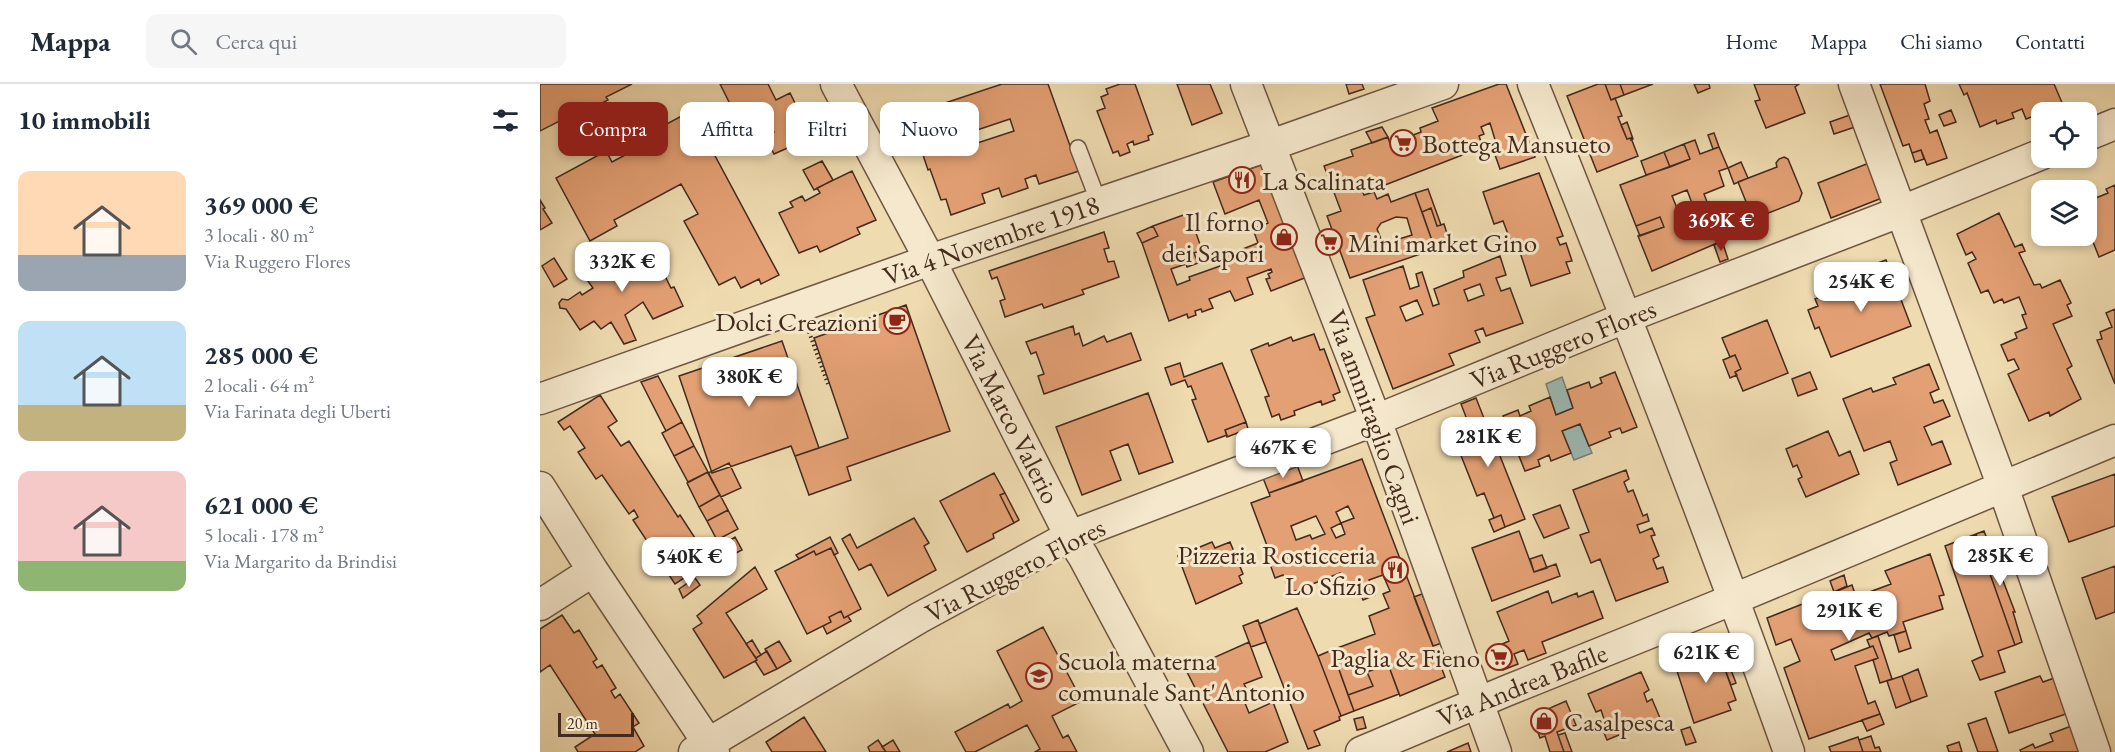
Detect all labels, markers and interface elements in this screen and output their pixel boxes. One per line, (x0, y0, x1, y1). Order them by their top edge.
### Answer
search box (146, 14, 566, 68)
text: Mappa (30, 23, 110, 59)
icon: search (167, 25, 200, 58)
text: Cerca qui (215, 27, 297, 56)
text: Home (1726, 28, 1778, 55)
text: Mappa (1811, 28, 1867, 55)
text: Chi siamo (1900, 28, 1982, 55)
text: Contatti (2015, 28, 2085, 55)
chip: Compra (558, 102, 668, 156)
chip: Affitta (680, 102, 774, 156)
chip: Filtri (786, 102, 868, 156)
chip: Nuovo (880, 102, 979, 156)
map controls (2031, 102, 2097, 246)
button: locate (2031, 102, 2097, 168)
text: 10 immobili (18, 103, 151, 137)
icon: filters (489, 104, 522, 137)
place label: Bottega Mansueto (1422, 126, 1611, 161)
supermarket icon: Bottega Mansueto (1388, 128, 1418, 158)
place label: La Scalinata (1262, 163, 1385, 198)
restaurant icon: La Scalinata (1227, 165, 1257, 195)
button: layers (2031, 180, 2097, 246)
street label: Via 4 Novembre 1918 (878, 187, 1104, 293)
text: 369 000 € (204, 188, 318, 222)
icon: home (66, 195, 138, 267)
pin: 369K € (1672, 201, 1770, 252)
place label: Il forno dei Sapori (1161, 204, 1264, 270)
text: 369K € (1688, 207, 1754, 233)
text: 3 locali · 80 m² (204, 222, 315, 248)
shop icon: Il forno dei Sapori (1269, 222, 1299, 252)
place label: Mini market Gino (1348, 225, 1537, 260)
supermarket icon: Mini market Gino (1314, 227, 1344, 257)
pin: 332K € (573, 242, 671, 293)
text: Via Ruggero Flores (204, 248, 350, 274)
text: 332K € (589, 248, 655, 274)
pin: 254K € (1812, 262, 1910, 313)
text: 254K € (1828, 268, 1894, 294)
street label: Via Ruggero Flores (1465, 291, 1661, 397)
place label: Dolci Creazioni (715, 304, 878, 339)
street label: Via ammiraglio Cagni (1319, 305, 1429, 529)
cafe icon: Dolci Creazioni (882, 306, 912, 336)
street label: Via Marco Valerio (953, 328, 1069, 510)
text: 285 000 € (204, 338, 318, 372)
icon: home (66, 345, 138, 417)
pin: 380K € (700, 357, 798, 408)
text: 380K € (716, 363, 782, 389)
text: 2 locali · 64 m² (204, 372, 315, 398)
text: Via Farinata degli Uberti (204, 398, 391, 424)
pin: 281K € (1439, 417, 1537, 468)
text: 281K € (1455, 423, 1521, 449)
pin: 467K € (1234, 428, 1332, 479)
text: 467K € (1250, 434, 1316, 460)
text: 621 000 € (204, 488, 318, 522)
icon: home (66, 495, 138, 567)
street label: Via Ruggero Flores (919, 510, 1111, 630)
text: 5 locali · 178 m² (204, 522, 324, 548)
pin: 285K € (1951, 536, 2049, 587)
pin: 540K € (640, 537, 738, 588)
place label: Pizzeria Rosticceria Lo Sfizio (1178, 537, 1376, 603)
text: 285K € (1967, 542, 2033, 568)
text: 540K € (656, 543, 722, 569)
text: Via Margarito da Brindisi (204, 548, 397, 574)
restaurant icon: Pizzeria Rosticceria Lo Sfizio (1380, 555, 1410, 585)
pin: 291K € (1800, 591, 1898, 642)
text: 291K € (1816, 597, 1882, 623)
pin: 621K € (1657, 633, 1755, 684)
street label: Via Andrea Bafile (1432, 635, 1612, 735)
text: 621K € (1673, 639, 1739, 665)
place label: Paglia & Fieno (1330, 640, 1480, 675)
supermarket icon: Paglia & Fieno (1484, 642, 1514, 672)
place label: Scuola materna comunale Sant'Antonio (1058, 643, 1305, 709)
school or university icon: Scuola materna comunale Sant'Antonio (1024, 661, 1054, 691)
place label: Casalpesca (1564, 704, 1675, 739)
shop icon: Casalpesca (1529, 706, 1559, 736)
scale bar (558, 710, 634, 738)
text: 20 m (567, 713, 598, 734)

